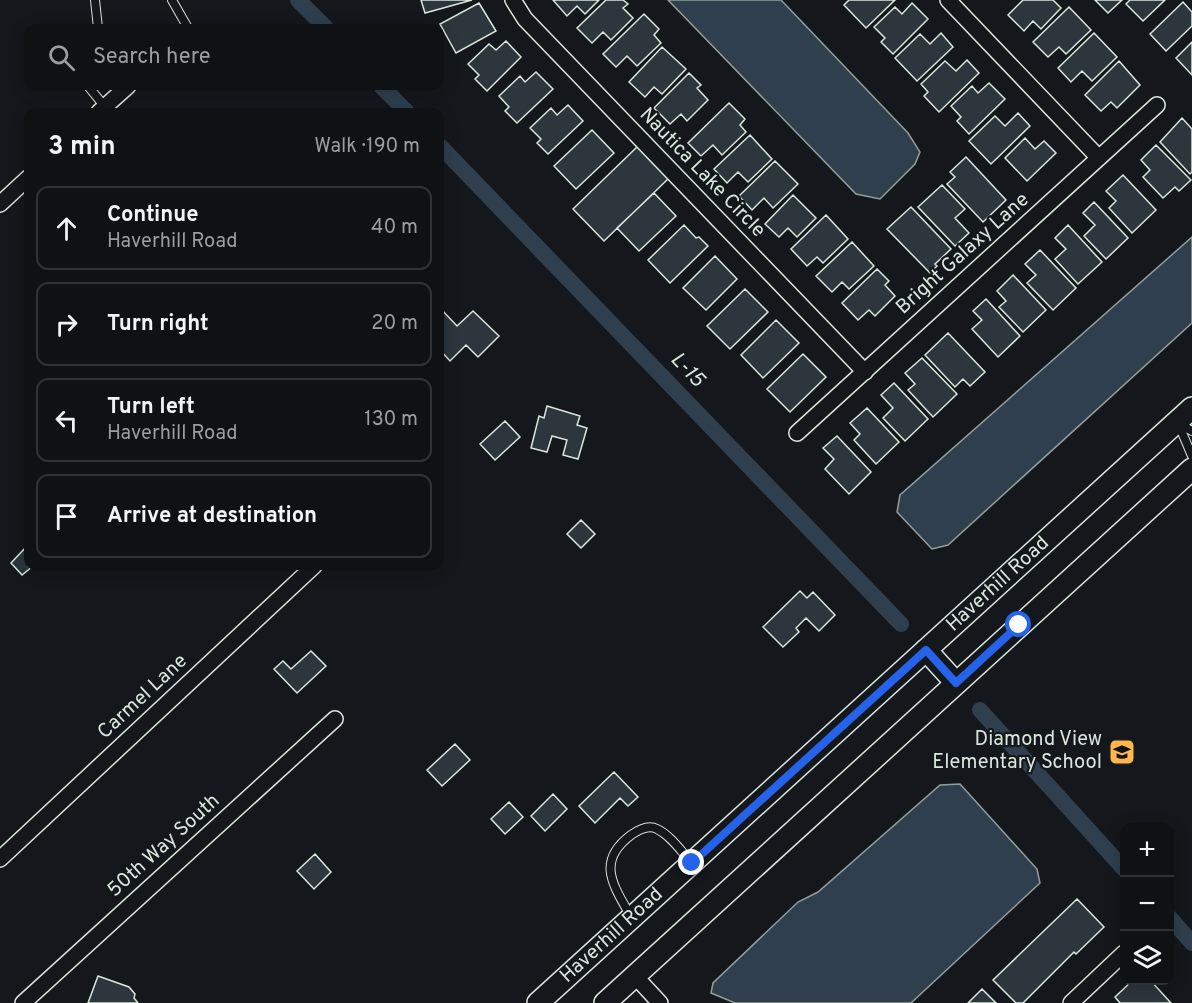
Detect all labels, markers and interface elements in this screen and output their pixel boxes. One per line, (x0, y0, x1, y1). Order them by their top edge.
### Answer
search box (24, 24, 444, 90)
icon: search (45, 41, 78, 74)
text: Search here (93, 44, 211, 71)
street label: Nautica Lake Circle (633, 102, 771, 244)
text: 3 min (48, 131, 116, 164)
text: Walk · 190 m (314, 134, 420, 160)
street label: Bright Galaxy Lane (891, 187, 1035, 321)
text: Continue (107, 202, 198, 229)
icon: ahead (50, 212, 83, 245)
text: 40 m (371, 215, 418, 241)
text: Haverhill Road (107, 229, 237, 255)
icon: right (50, 308, 83, 341)
text: Turn right (107, 311, 209, 338)
text: 20 m (371, 311, 418, 337)
water label: L-15 (664, 347, 710, 394)
text: Turn left (107, 394, 195, 421)
icon: left (50, 404, 83, 437)
text: 130 m (364, 407, 418, 433)
text: Haverhill Road (107, 421, 237, 447)
icon: arrive (50, 500, 83, 533)
text: Arrive at destination (107, 503, 317, 530)
street label: Haverhill Road (941, 531, 1055, 638)
route start (1005, 611, 1031, 637)
street label: Carmel Lane (93, 649, 193, 745)
place label: Diamond View Elementary School (932, 727, 1102, 776)
school or university icon: Diamond View Elementary School (1107, 737, 1137, 767)
street label: 50th Way South (102, 789, 226, 903)
map controls (1120, 823, 1174, 985)
button: + (1120, 823, 1174, 877)
route end (678, 849, 704, 875)
button: − (1120, 877, 1174, 931)
street label: Haverhill Road (555, 882, 669, 989)
button: layers (1120, 931, 1174, 985)

